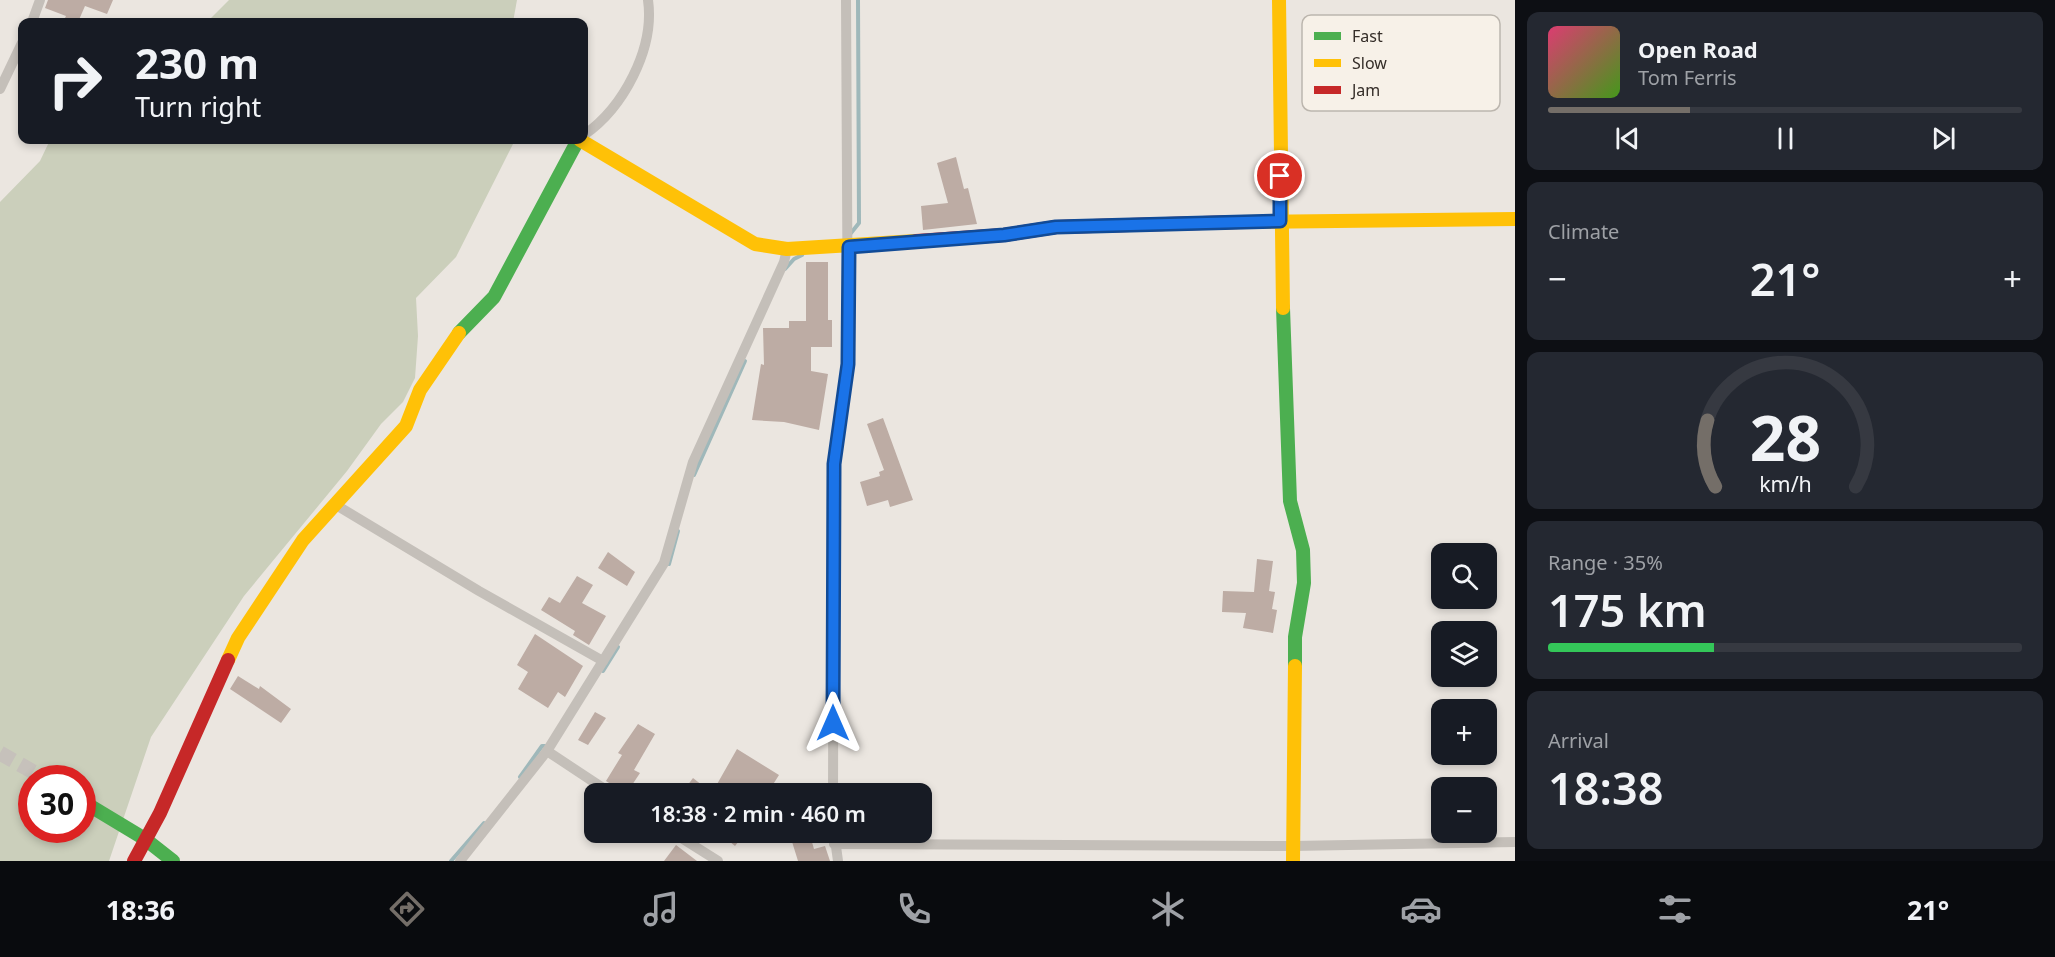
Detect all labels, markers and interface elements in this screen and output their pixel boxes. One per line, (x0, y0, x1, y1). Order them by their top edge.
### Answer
legend (1302, 15, 1500, 111)
text: Fast (1352, 25, 1383, 47)
text: 230 m (135, 34, 259, 91)
text: Open Road (1638, 34, 1758, 64)
icon: right (36, 42, 114, 120)
text: Slow (1352, 52, 1387, 74)
text: Tom Ferris (1638, 64, 1737, 91)
text: Jam (1350, 79, 1380, 101)
text: Turn right (135, 88, 261, 125)
icon: previous (1611, 122, 1644, 155)
icon: pause (1769, 122, 1802, 155)
icon: next (1927, 122, 1960, 155)
pin (1254, 150, 1305, 201)
icon: arrive (1263, 159, 1296, 192)
text: Climate (1548, 218, 1619, 245)
text: 21° (1750, 248, 1820, 309)
text: − (1548, 256, 1567, 301)
text: + (2003, 256, 2022, 301)
text: 28 (1749, 395, 1821, 480)
text: km/h (1759, 470, 1811, 499)
map controls (1431, 543, 1497, 843)
button: search (1431, 543, 1497, 609)
text: Range · 35% (1548, 549, 1663, 576)
text: 175 km (1548, 579, 1707, 640)
button: layers (1431, 621, 1497, 687)
position arrow (801, 691, 865, 755)
button: + (1431, 699, 1497, 765)
text: Arrival (1548, 727, 1609, 754)
text: 18:38 (1548, 757, 1663, 818)
speed limit sign: 30 (18, 765, 96, 843)
button: − (1431, 777, 1497, 843)
text: 18:38 · 2 min · 460 m (650, 798, 866, 828)
icon: directions (386, 888, 428, 930)
icon: music (640, 888, 682, 930)
icon: phone (893, 888, 935, 930)
icon: climate (1147, 888, 1189, 930)
icon: car (1400, 888, 1442, 930)
icon: filters (1654, 888, 1696, 930)
text: 18:36 (106, 891, 175, 928)
text: 21° (1907, 891, 1949, 928)

